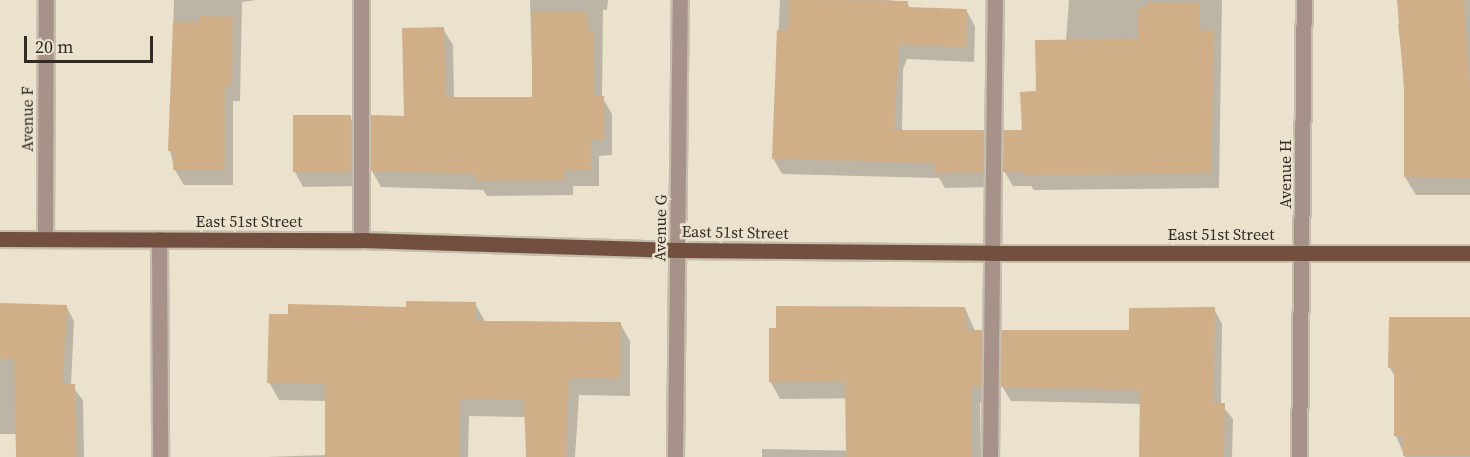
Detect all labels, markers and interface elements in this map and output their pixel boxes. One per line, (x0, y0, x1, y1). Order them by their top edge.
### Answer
scale bar (27, 24, 156, 62)
text: 20 m (35, 34, 73, 59)
street label: Avenue F (17, 86, 37, 152)
street label: Avenue H (1275, 140, 1295, 208)
street label: Avenue G (650, 194, 670, 262)
street label: East 51st Street (196, 211, 302, 231)
street label: East 51st Street (681, 221, 789, 243)
street label: East 51st Street (1168, 224, 1274, 244)

